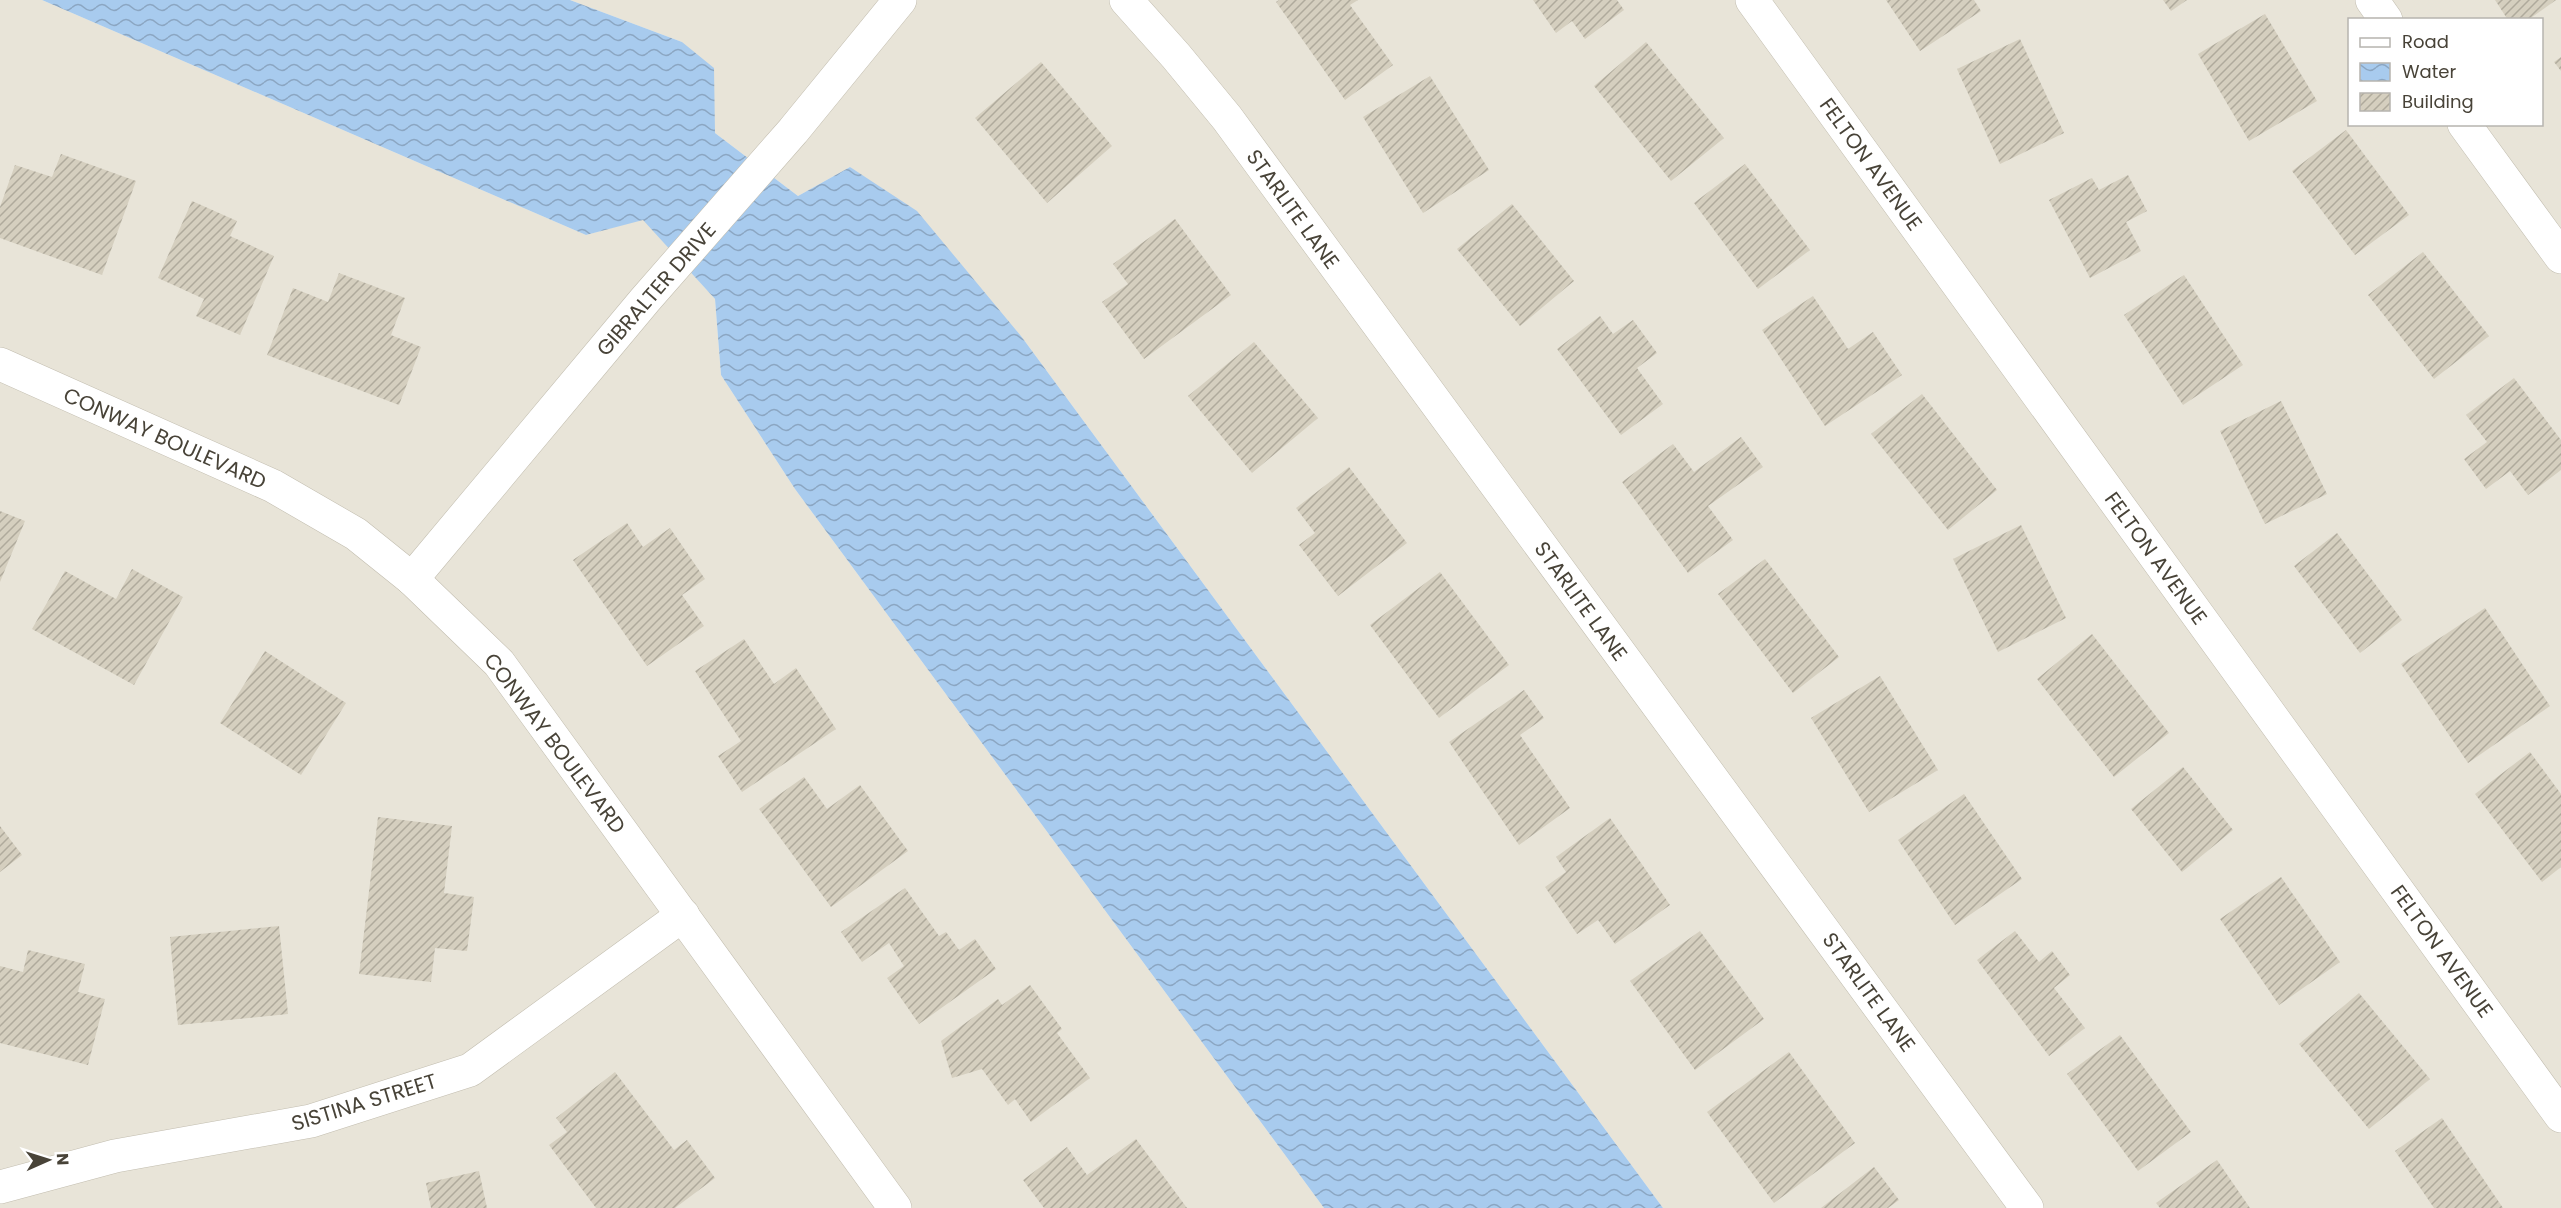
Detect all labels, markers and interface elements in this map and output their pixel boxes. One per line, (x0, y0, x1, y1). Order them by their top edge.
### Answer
legend (2348, 18, 2543, 126)
text: Road (2402, 29, 2449, 54)
text: Water (2402, 59, 2456, 84)
text: Building (2402, 89, 2474, 114)
street label: FELTON AVENUE (1813, 92, 1929, 236)
street label: STARLITE LANE (1240, 143, 1346, 275)
street label: GIBRALTER DRIVE (590, 216, 722, 362)
street label: CONWAY BOULEVARD (59, 380, 271, 496)
street label: FELTON AVENUE (2098, 486, 2214, 630)
street label: STARLITE LANE (1528, 535, 1634, 667)
street label: CONWAY BOULEVARD (477, 647, 633, 839)
street label: FELTON AVENUE (2384, 879, 2500, 1023)
street label: STARLITE LANE (1816, 926, 1922, 1058)
street label: SISTINA STREET (288, 1066, 440, 1138)
north arrow (18, 1130, 78, 1190)
text: N (51, 1153, 74, 1166)

